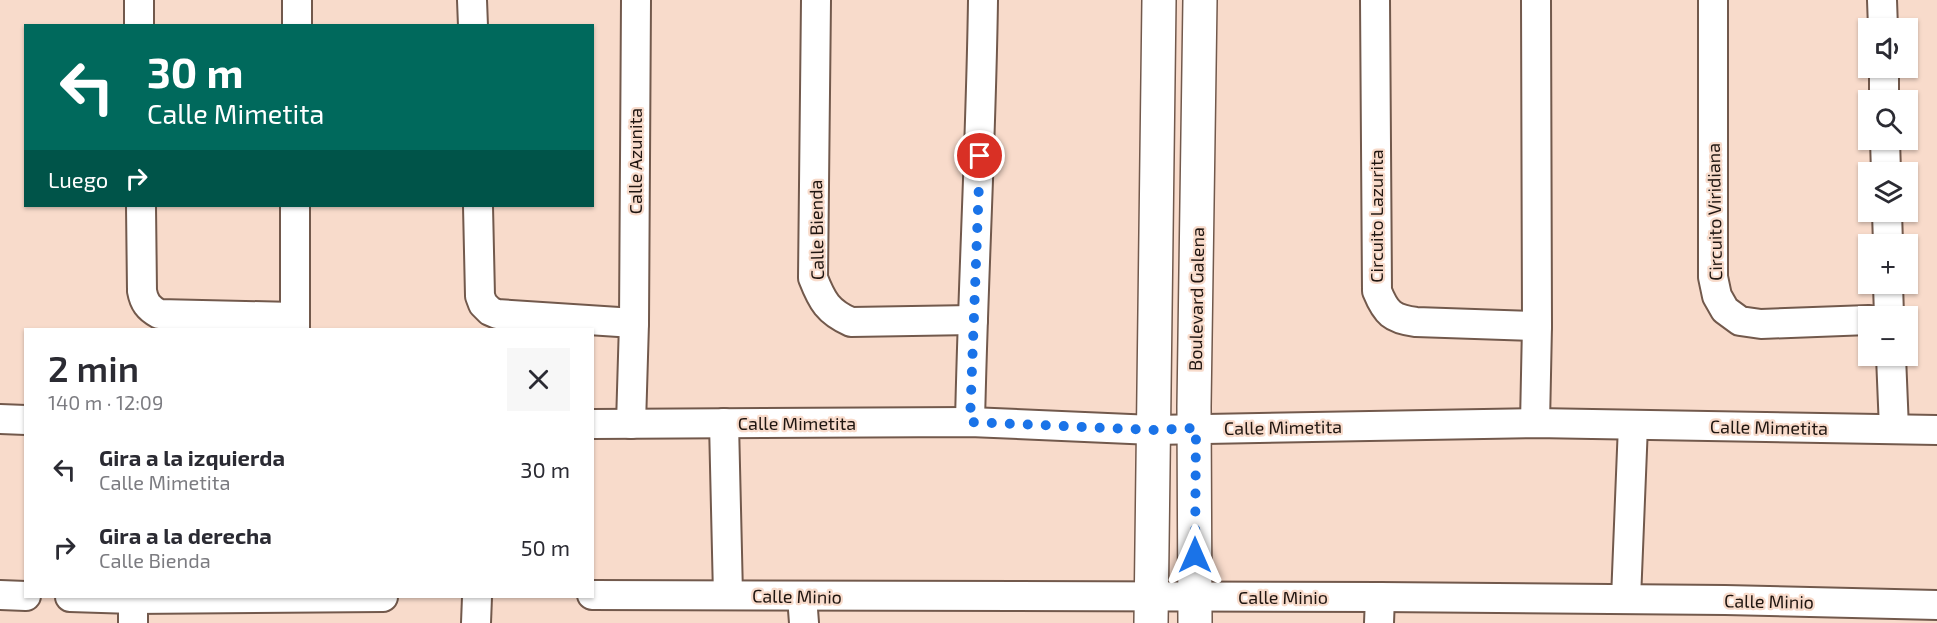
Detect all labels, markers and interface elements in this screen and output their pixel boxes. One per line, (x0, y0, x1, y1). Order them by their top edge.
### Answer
map controls (1858, 18, 1918, 366)
button: sound (1858, 18, 1918, 78)
text: 30 m (147, 46, 243, 96)
icon: left (48, 48, 126, 126)
button: search (1858, 90, 1918, 150)
text: Calle Mimetita (147, 97, 324, 129)
street label: Calle Azunita (624, 108, 646, 214)
pin (954, 130, 1005, 181)
icon: arrive (963, 139, 996, 172)
street label: Circuito Viridiana (1702, 143, 1726, 281)
street label: Circuito Lazurita (1365, 149, 1387, 283)
icon: right (120, 162, 153, 195)
button: layers (1858, 162, 1918, 222)
text: Luego (48, 166, 108, 192)
street label: Calle Bienda (804, 180, 828, 280)
street label: Boulevard Galena (1184, 227, 1208, 371)
button: + (1858, 234, 1918, 294)
button: − (1858, 306, 1918, 366)
text: 2 min (48, 346, 139, 389)
button: close (507, 348, 570, 411)
text: 140 m · 12:09 (48, 390, 163, 414)
street label: Calle Mimetita (738, 412, 856, 434)
street label: Calle Mimetita (1224, 415, 1342, 439)
street label: Calle Mimetita (1710, 415, 1828, 439)
text: Gira a la izquierda (99, 444, 285, 470)
icon: left (48, 453, 81, 486)
text: 30 m (520, 456, 570, 482)
text: Calle Mimetita (99, 470, 230, 494)
text: Gira a la derecha (99, 522, 272, 548)
position arrow (1163, 523, 1227, 587)
icon: right (48, 531, 81, 564)
text: 50 m (521, 534, 570, 560)
text: Calle Bienda (99, 548, 211, 572)
street label: Calle Minio (752, 584, 842, 608)
street label: Calle Minio (1238, 586, 1328, 608)
street label: Calle Minio (1724, 589, 1814, 613)

